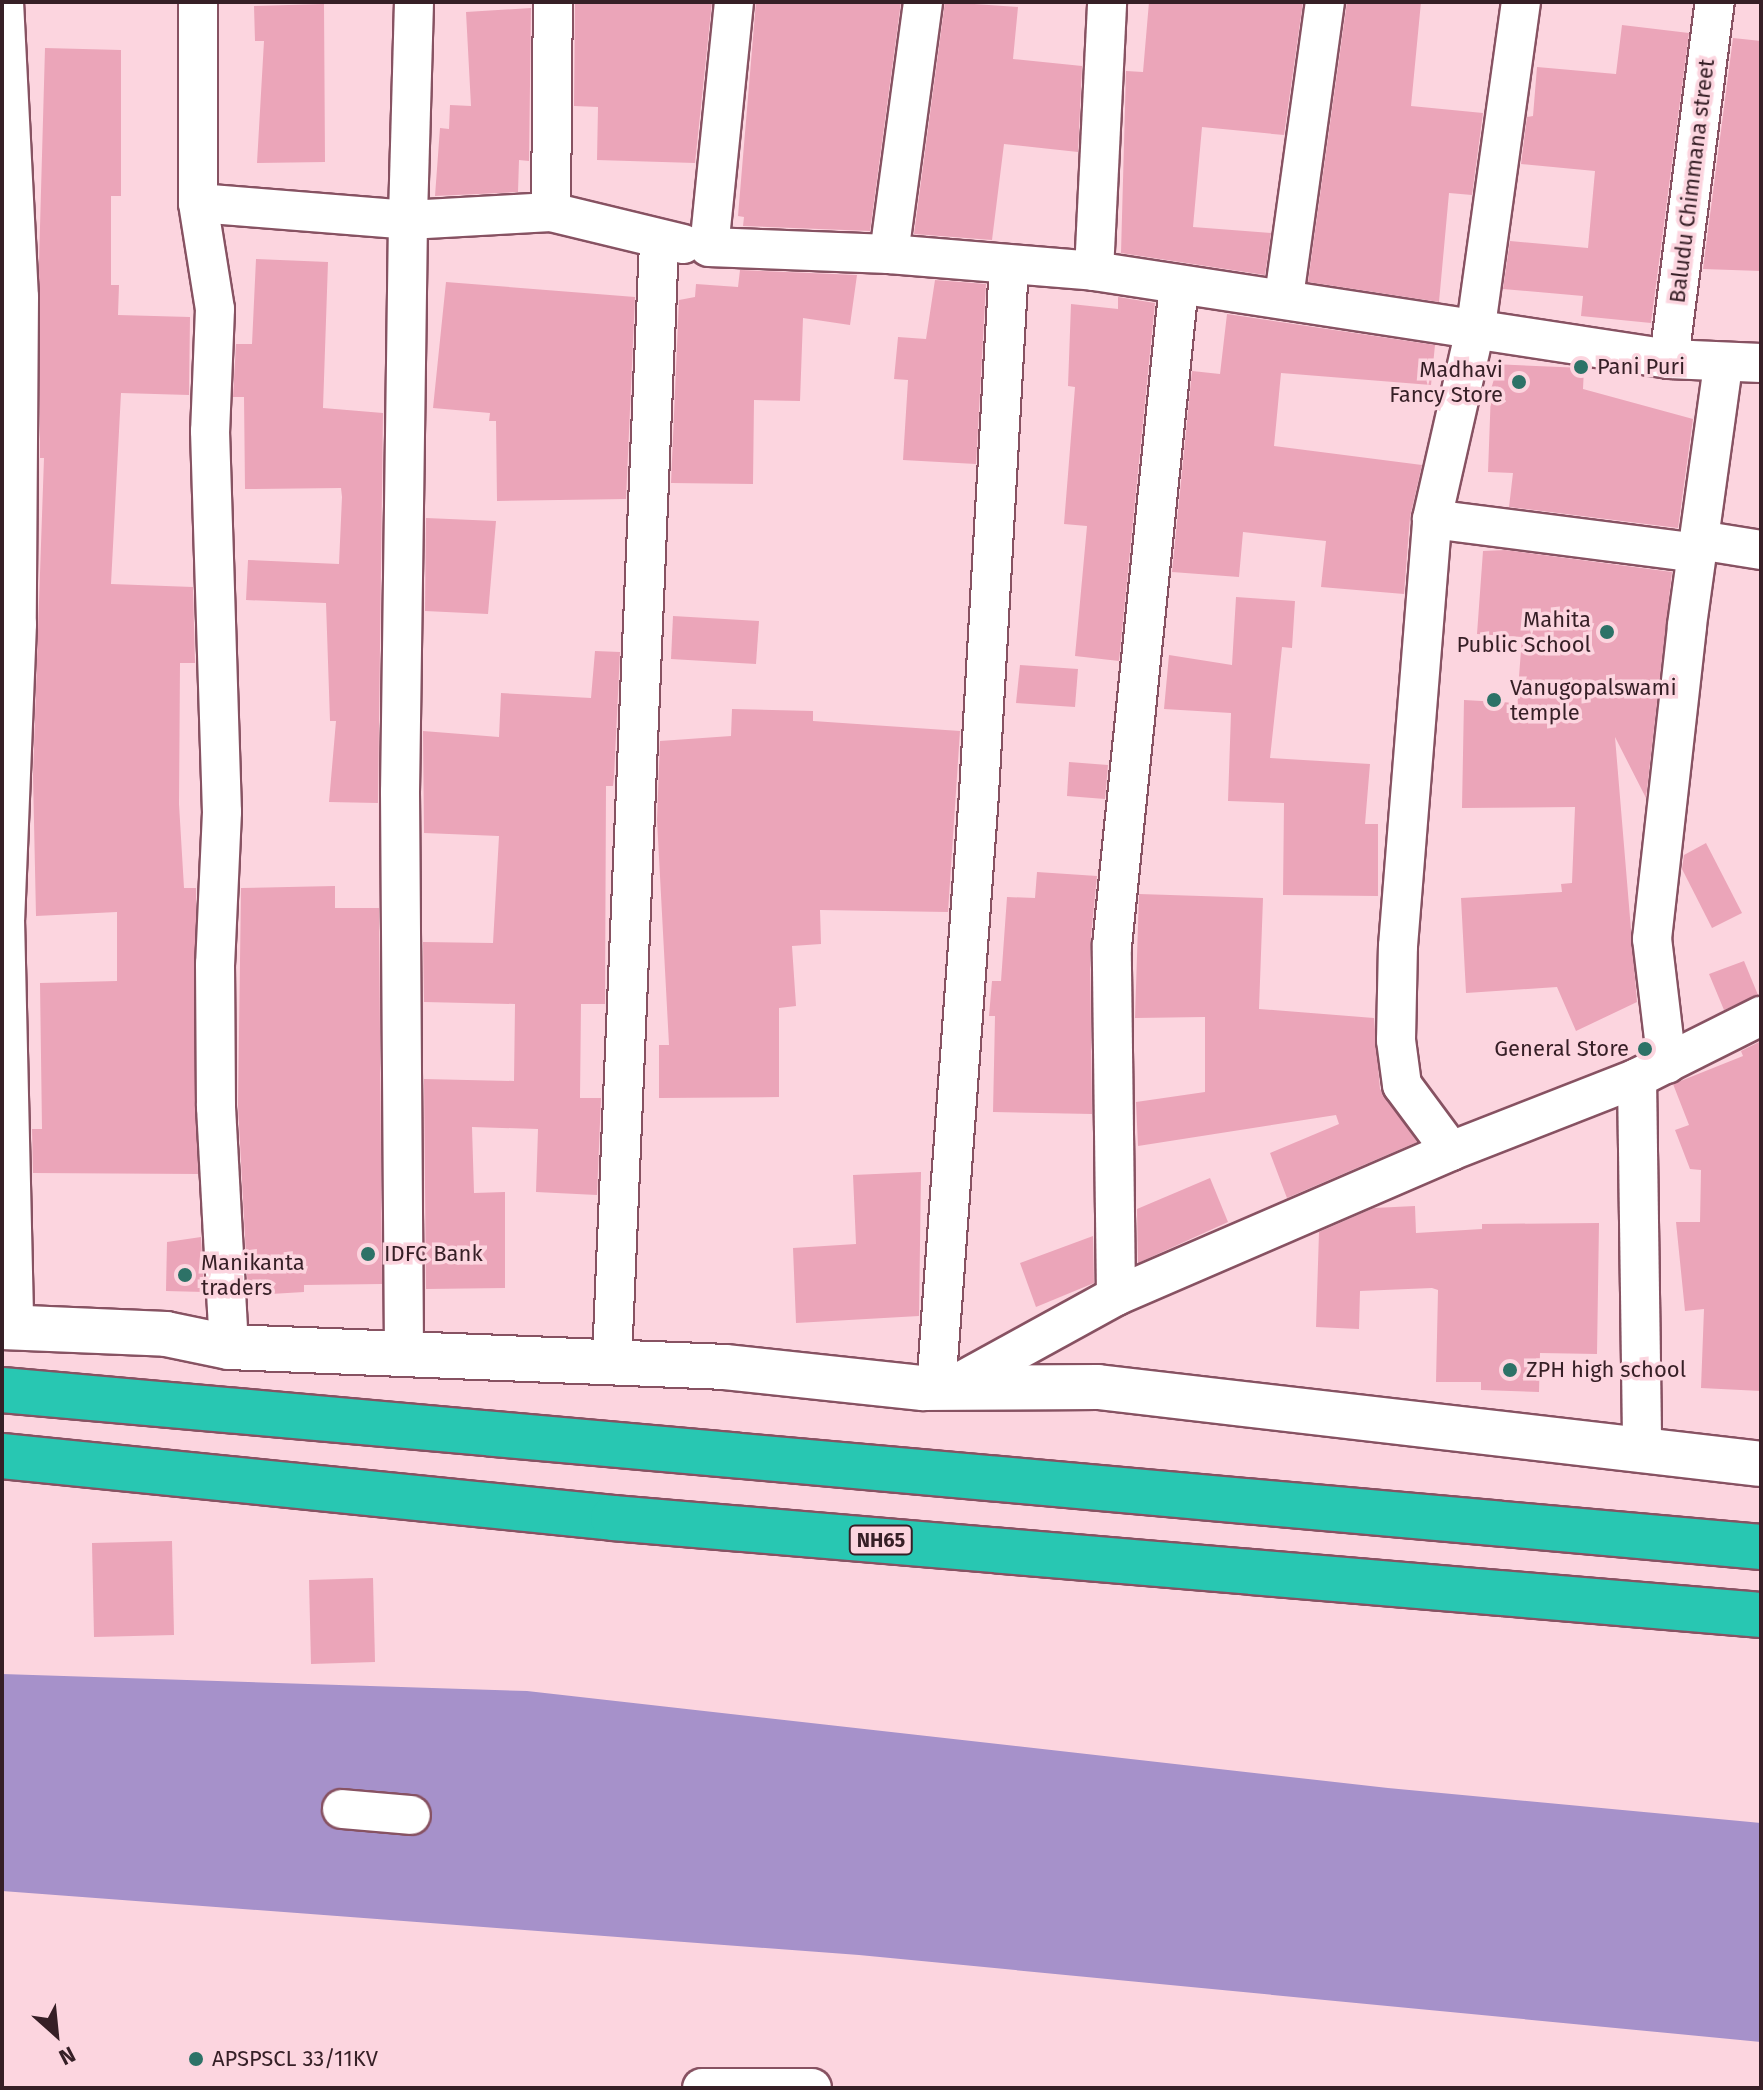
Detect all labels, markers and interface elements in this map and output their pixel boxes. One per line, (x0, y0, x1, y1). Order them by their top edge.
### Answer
street label: Baludu Chimmana street (1664, 57, 1720, 305)
place label: Pani Puri (1597, 354, 1685, 380)
place label: Madhavi Fancy Store (1389, 356, 1503, 408)
marker: Pani Puri (1572, 358, 1590, 376)
marker: Madhavi Fancy Store (1510, 373, 1528, 391)
place label: Mahita Public School (1456, 606, 1591, 658)
marker: Mahita Public School (1598, 623, 1616, 641)
place label: Vanugopalswami temple (1510, 674, 1677, 726)
marker: Vanugopalswami temple (1485, 691, 1503, 709)
place label: General Store (1494, 1036, 1629, 1062)
marker: General Store (1636, 1040, 1654, 1058)
place label: IDFC Bank (384, 1241, 483, 1267)
marker: IDFC Bank (359, 1245, 377, 1263)
place label: Manikanta traders (201, 1249, 305, 1300)
marker: Manikanta traders (176, 1266, 194, 1284)
place label: ZPH high school (1526, 1357, 1686, 1383)
marker: ZPH high school (1501, 1361, 1519, 1379)
road number: NH65 (847, 1524, 915, 1556)
north arrow (16, 1994, 96, 2074)
text: N (54, 2040, 80, 2071)
place label: APSPSCL 33/11KV (212, 2046, 378, 2072)
marker: APSPSCL 33/11KV (187, 2050, 205, 2068)

